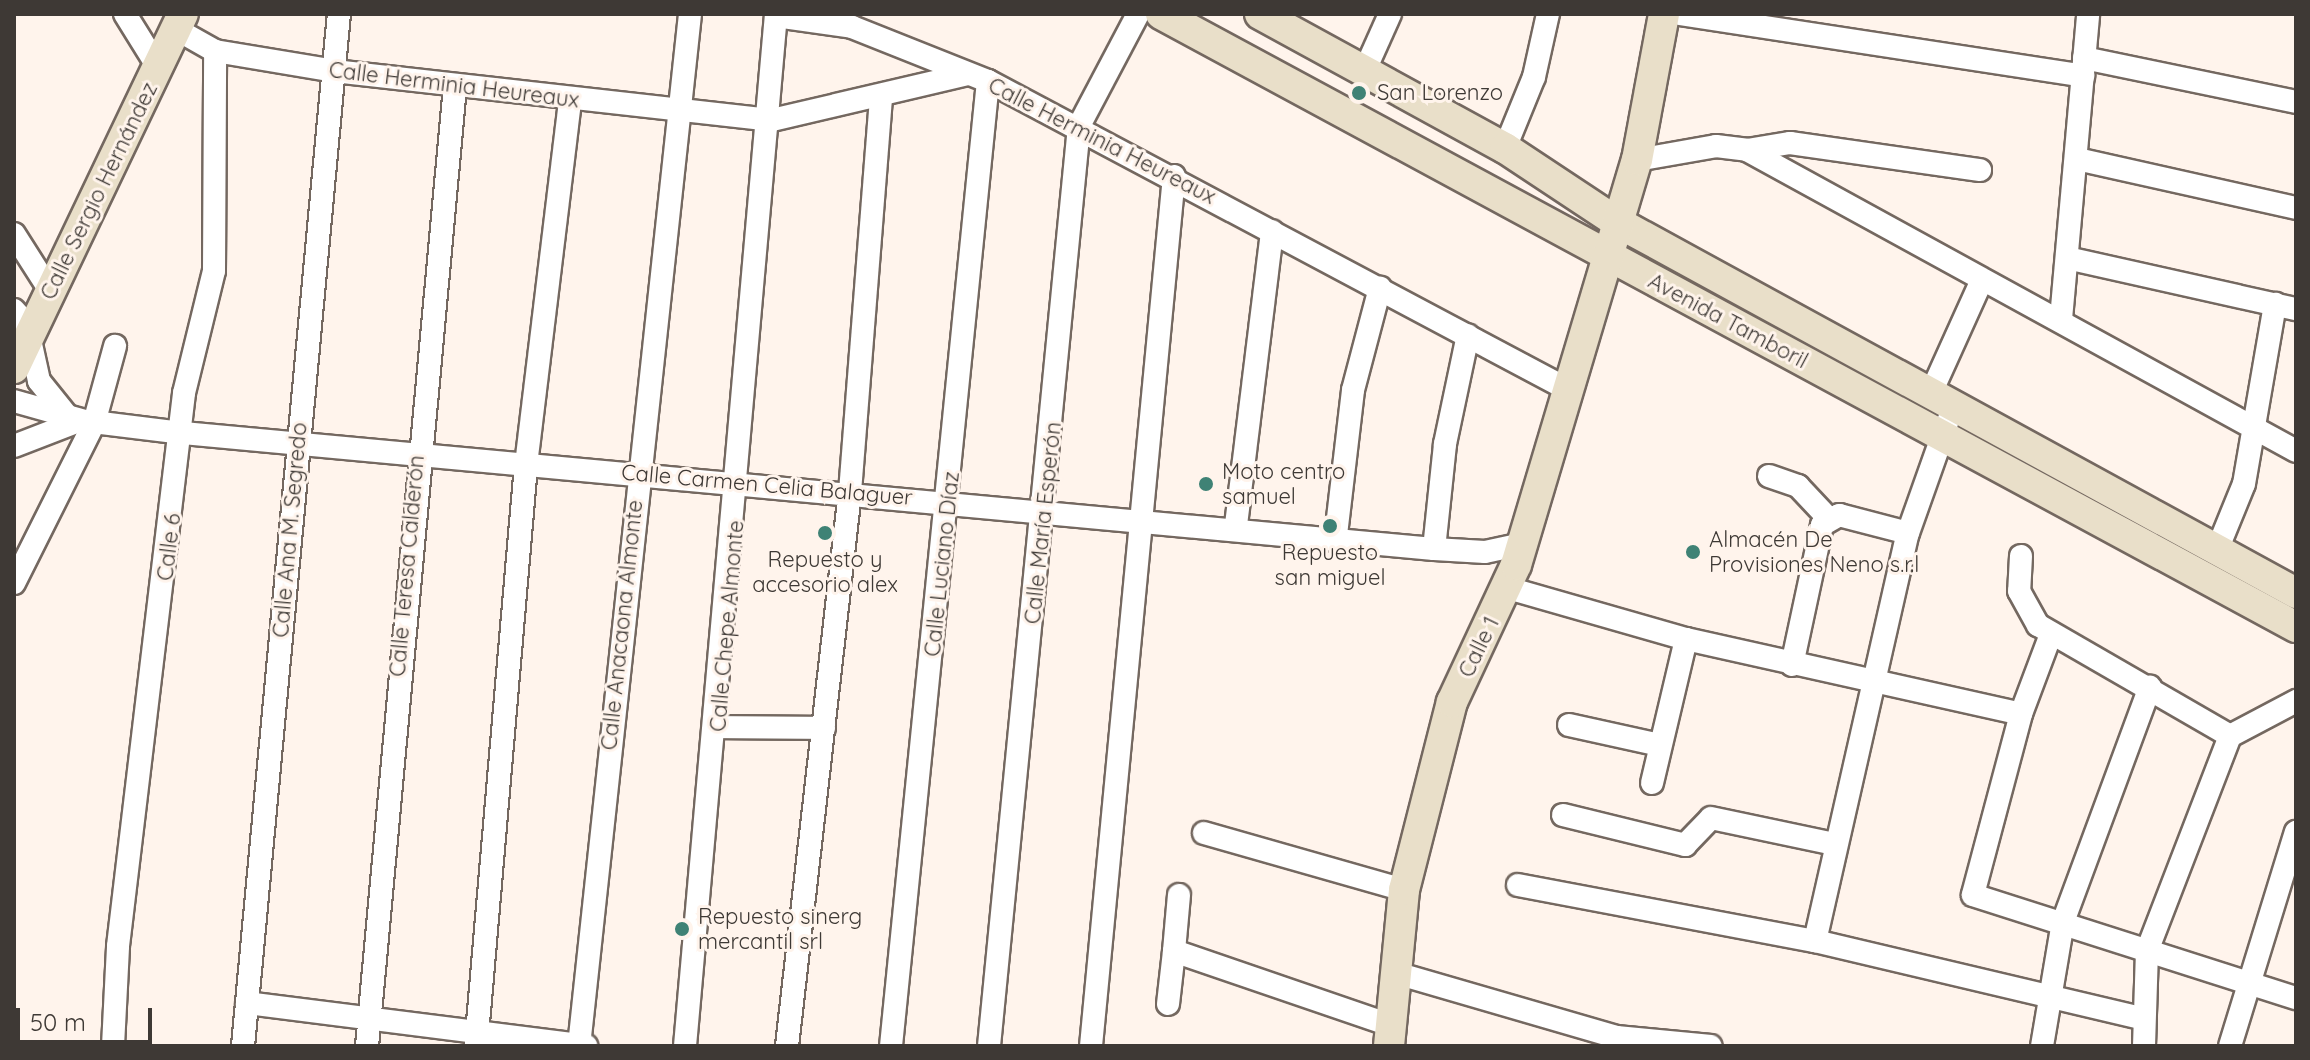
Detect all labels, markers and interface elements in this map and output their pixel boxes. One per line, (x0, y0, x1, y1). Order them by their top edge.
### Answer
street label: Calle Herminia Heureaux (327, 57, 581, 113)
street label: Calle Herminia Heureaux (984, 72, 1220, 210)
street label: Calle Sergio Hernández (35, 78, 163, 304)
place label: San Lorenzo (1377, 80, 1503, 106)
marker: San Lorenzo (1348, 82, 1370, 104)
street label: Avenida Tamboril (1644, 268, 1812, 374)
street label: Calle Ana M. Segredo (267, 421, 313, 639)
street label: Calle María Esperón (1019, 421, 1067, 625)
street label: Calle Teresa Calderón (384, 454, 430, 678)
place label: Moto centro samuel (1222, 458, 1345, 510)
street label: Calle Carmen Celia Balaguer (620, 459, 914, 511)
street label: Calle Luciano Díaz (919, 470, 965, 658)
marker: Moto centro samuel (1197, 475, 1215, 493)
street label: Calle Anacaona Almonte (596, 499, 648, 751)
street label: Calle 6 (152, 512, 186, 582)
marker: Repuesto san miguel (1321, 517, 1339, 535)
street label: Calle Chepe Almonte (705, 519, 749, 733)
marker: Repuesto y accesorio alex (816, 524, 834, 542)
place label: Almacén De Provisiones Neno s.r.l (1709, 526, 1919, 578)
place label: Repuesto san miguel (1275, 539, 1385, 590)
marker: Almacén De Provisiones Neno s.r.l (1684, 543, 1702, 561)
place label: Repuesto y accesorio alex (752, 546, 898, 598)
street label: Calle 1 (1453, 612, 1505, 682)
place label: Repuesto sinerg mercantil srl (698, 903, 862, 954)
marker: Repuesto sinerg mercantil srl (673, 920, 691, 938)
scale bar (20, 992, 156, 1042)
text: 50 m (30, 1007, 86, 1037)

